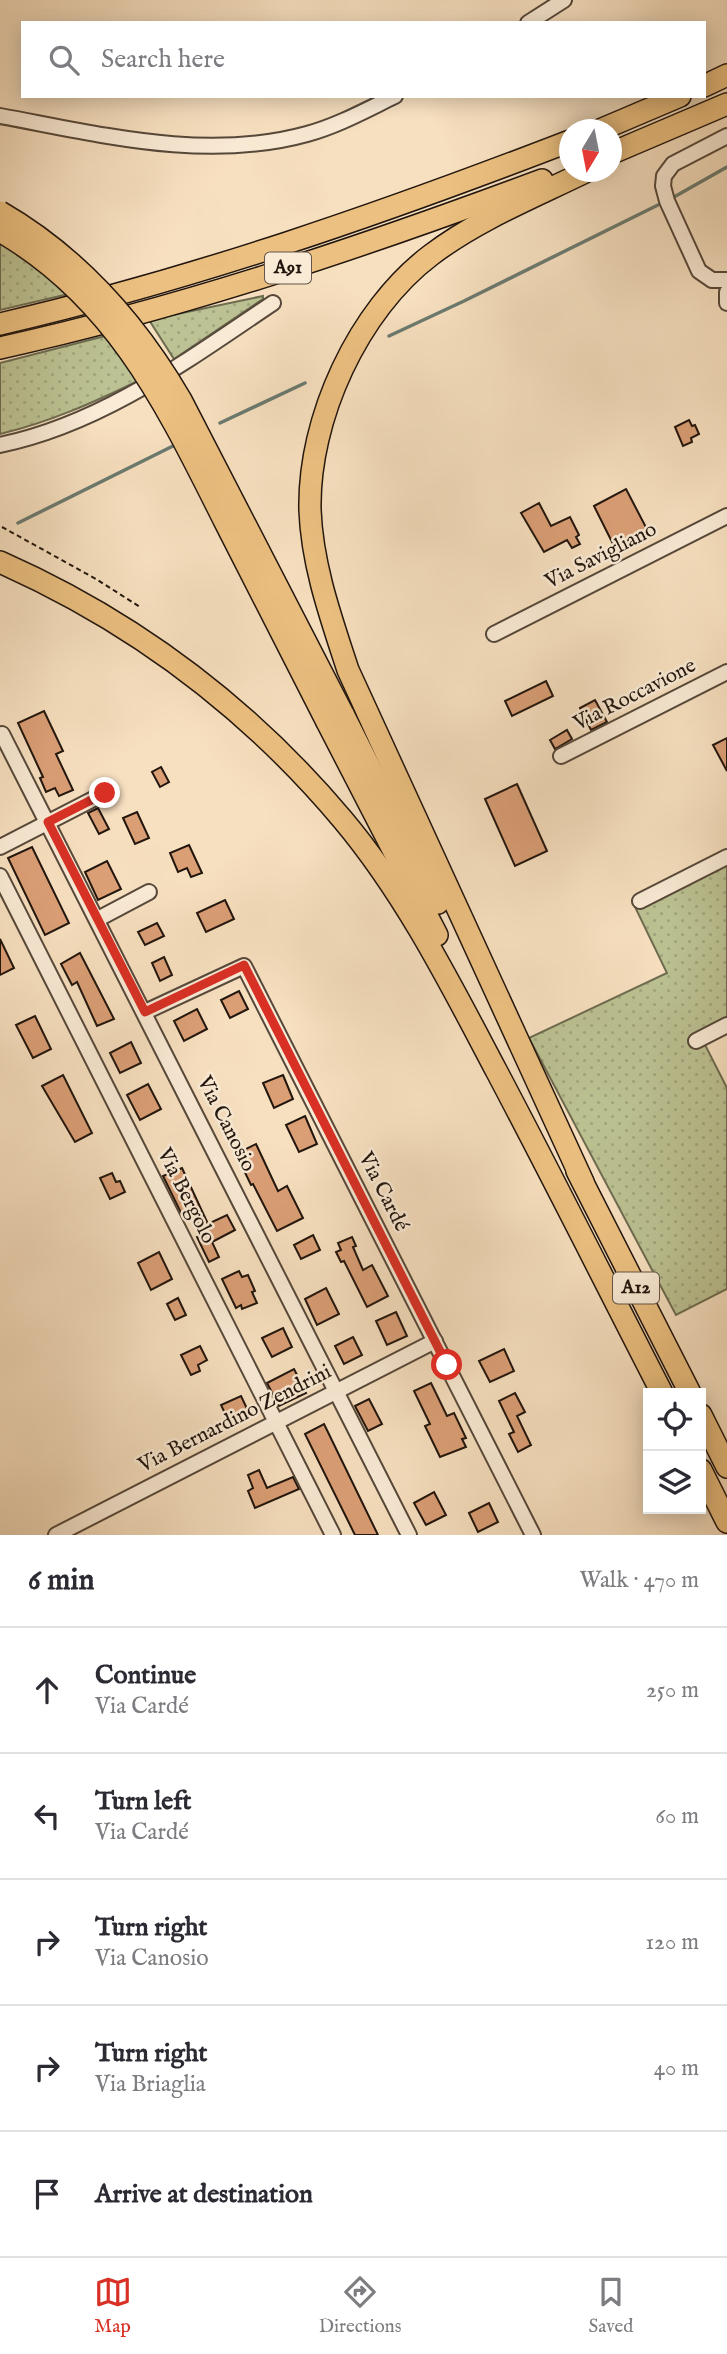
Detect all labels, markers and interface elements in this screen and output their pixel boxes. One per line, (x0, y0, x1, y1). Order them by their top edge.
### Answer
search box (21, 21, 706, 98)
icon: search (45, 41, 83, 79)
text: Search here (101, 43, 225, 76)
north arrow (559, 119, 622, 182)
road number: A91 (265, 252, 311, 284)
street label: Via Savigliano (540, 516, 661, 596)
street label: Via Roccavione (568, 652, 701, 738)
route end (89, 777, 120, 808)
street label: Via Canosio (190, 1071, 262, 1176)
street label: Via Bergolo (150, 1143, 222, 1248)
street label: Via Cardé (351, 1147, 415, 1237)
road number: A12 (613, 1272, 659, 1304)
route start (431, 1349, 462, 1380)
street label: Via Bernardino Zendrini (133, 1359, 336, 1480)
map controls (643, 1388, 706, 1514)
button: locate (643, 1388, 706, 1451)
button: layers (643, 1451, 706, 1514)
text: 6 min (28, 1562, 94, 1600)
text: Walk · 470 m (579, 1566, 699, 1595)
text: Continue (95, 1659, 196, 1692)
icon: ahead (28, 1671, 66, 1709)
text: 250 m (646, 1676, 699, 1705)
text: Via Cardé (95, 1692, 189, 1721)
text: Turn left (95, 1785, 192, 1818)
icon: left (28, 1797, 66, 1835)
text: 60 m (655, 1802, 699, 1831)
text: Via Cardé (95, 1818, 189, 1847)
text: Turn right (95, 1911, 208, 1944)
icon: right (28, 1923, 66, 1961)
text: 120 m (646, 1928, 699, 1957)
text: Via Canosio (95, 1944, 209, 1973)
text: Turn right (95, 2037, 208, 2070)
icon: right (28, 2049, 66, 2087)
text: 40 m (654, 2054, 699, 2083)
text: Via Briaglia (95, 2070, 206, 2099)
icon: arrive (28, 2175, 66, 2213)
text: Arrive at destination (95, 2178, 313, 2211)
tab: Map (94, 2273, 132, 2339)
tab: Directions (319, 2273, 401, 2339)
tab: Saved (588, 2273, 633, 2339)

